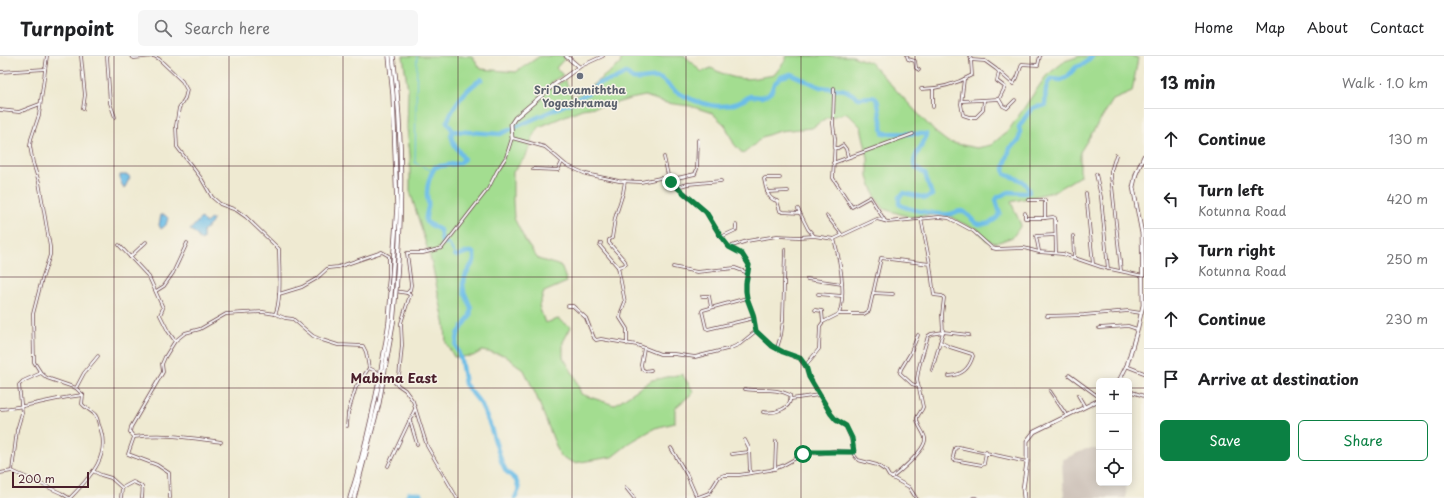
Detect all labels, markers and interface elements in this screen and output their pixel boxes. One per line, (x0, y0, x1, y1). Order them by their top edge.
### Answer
search box (138, 10, 418, 46)
text: Turnpoint (20, 14, 114, 42)
text: Search here (184, 16, 270, 39)
icon: search (152, 17, 174, 39)
text: Home (1194, 17, 1233, 38)
text: Map (1255, 17, 1285, 38)
text: About (1307, 17, 1348, 38)
text: Contact (1370, 17, 1424, 38)
text: 13 min (1160, 69, 1215, 95)
marker: Sri Devamiththa Yogashramay (575, 71, 585, 81)
text: Walk · 1.0 km (1342, 73, 1428, 92)
place label: Sri Devamiththa Yogashramay (534, 81, 627, 111)
text: Continue (1198, 127, 1266, 150)
icon: ahead (1160, 128, 1182, 150)
text: 130 m (1389, 129, 1428, 148)
route end (662, 173, 680, 191)
text: Turn left (1198, 178, 1264, 201)
icon: left (1160, 188, 1182, 210)
text: 420 m (1386, 189, 1428, 208)
text: Kotunna Road (1198, 201, 1286, 220)
text: Turn right (1198, 238, 1275, 261)
icon: right (1160, 248, 1182, 270)
text: 250 m (1386, 249, 1428, 268)
text: Kotunna Road (1198, 261, 1286, 280)
text: Continue (1198, 307, 1266, 330)
icon: ahead (1160, 308, 1182, 330)
text: 230 m (1386, 309, 1428, 328)
text: Arrive at destination (1198, 367, 1359, 390)
district label: Mabima East (350, 368, 438, 387)
icon: arrive (1160, 368, 1182, 390)
map controls (1096, 378, 1132, 486)
button: + (1096, 378, 1132, 414)
button: − (1096, 414, 1132, 450)
button: Save (1160, 420, 1290, 461)
button: Share (1298, 420, 1428, 461)
route start (794, 445, 812, 463)
button: locate (1096, 450, 1132, 486)
scale bar (12, 470, 89, 489)
text: 200 m (18, 470, 55, 487)

